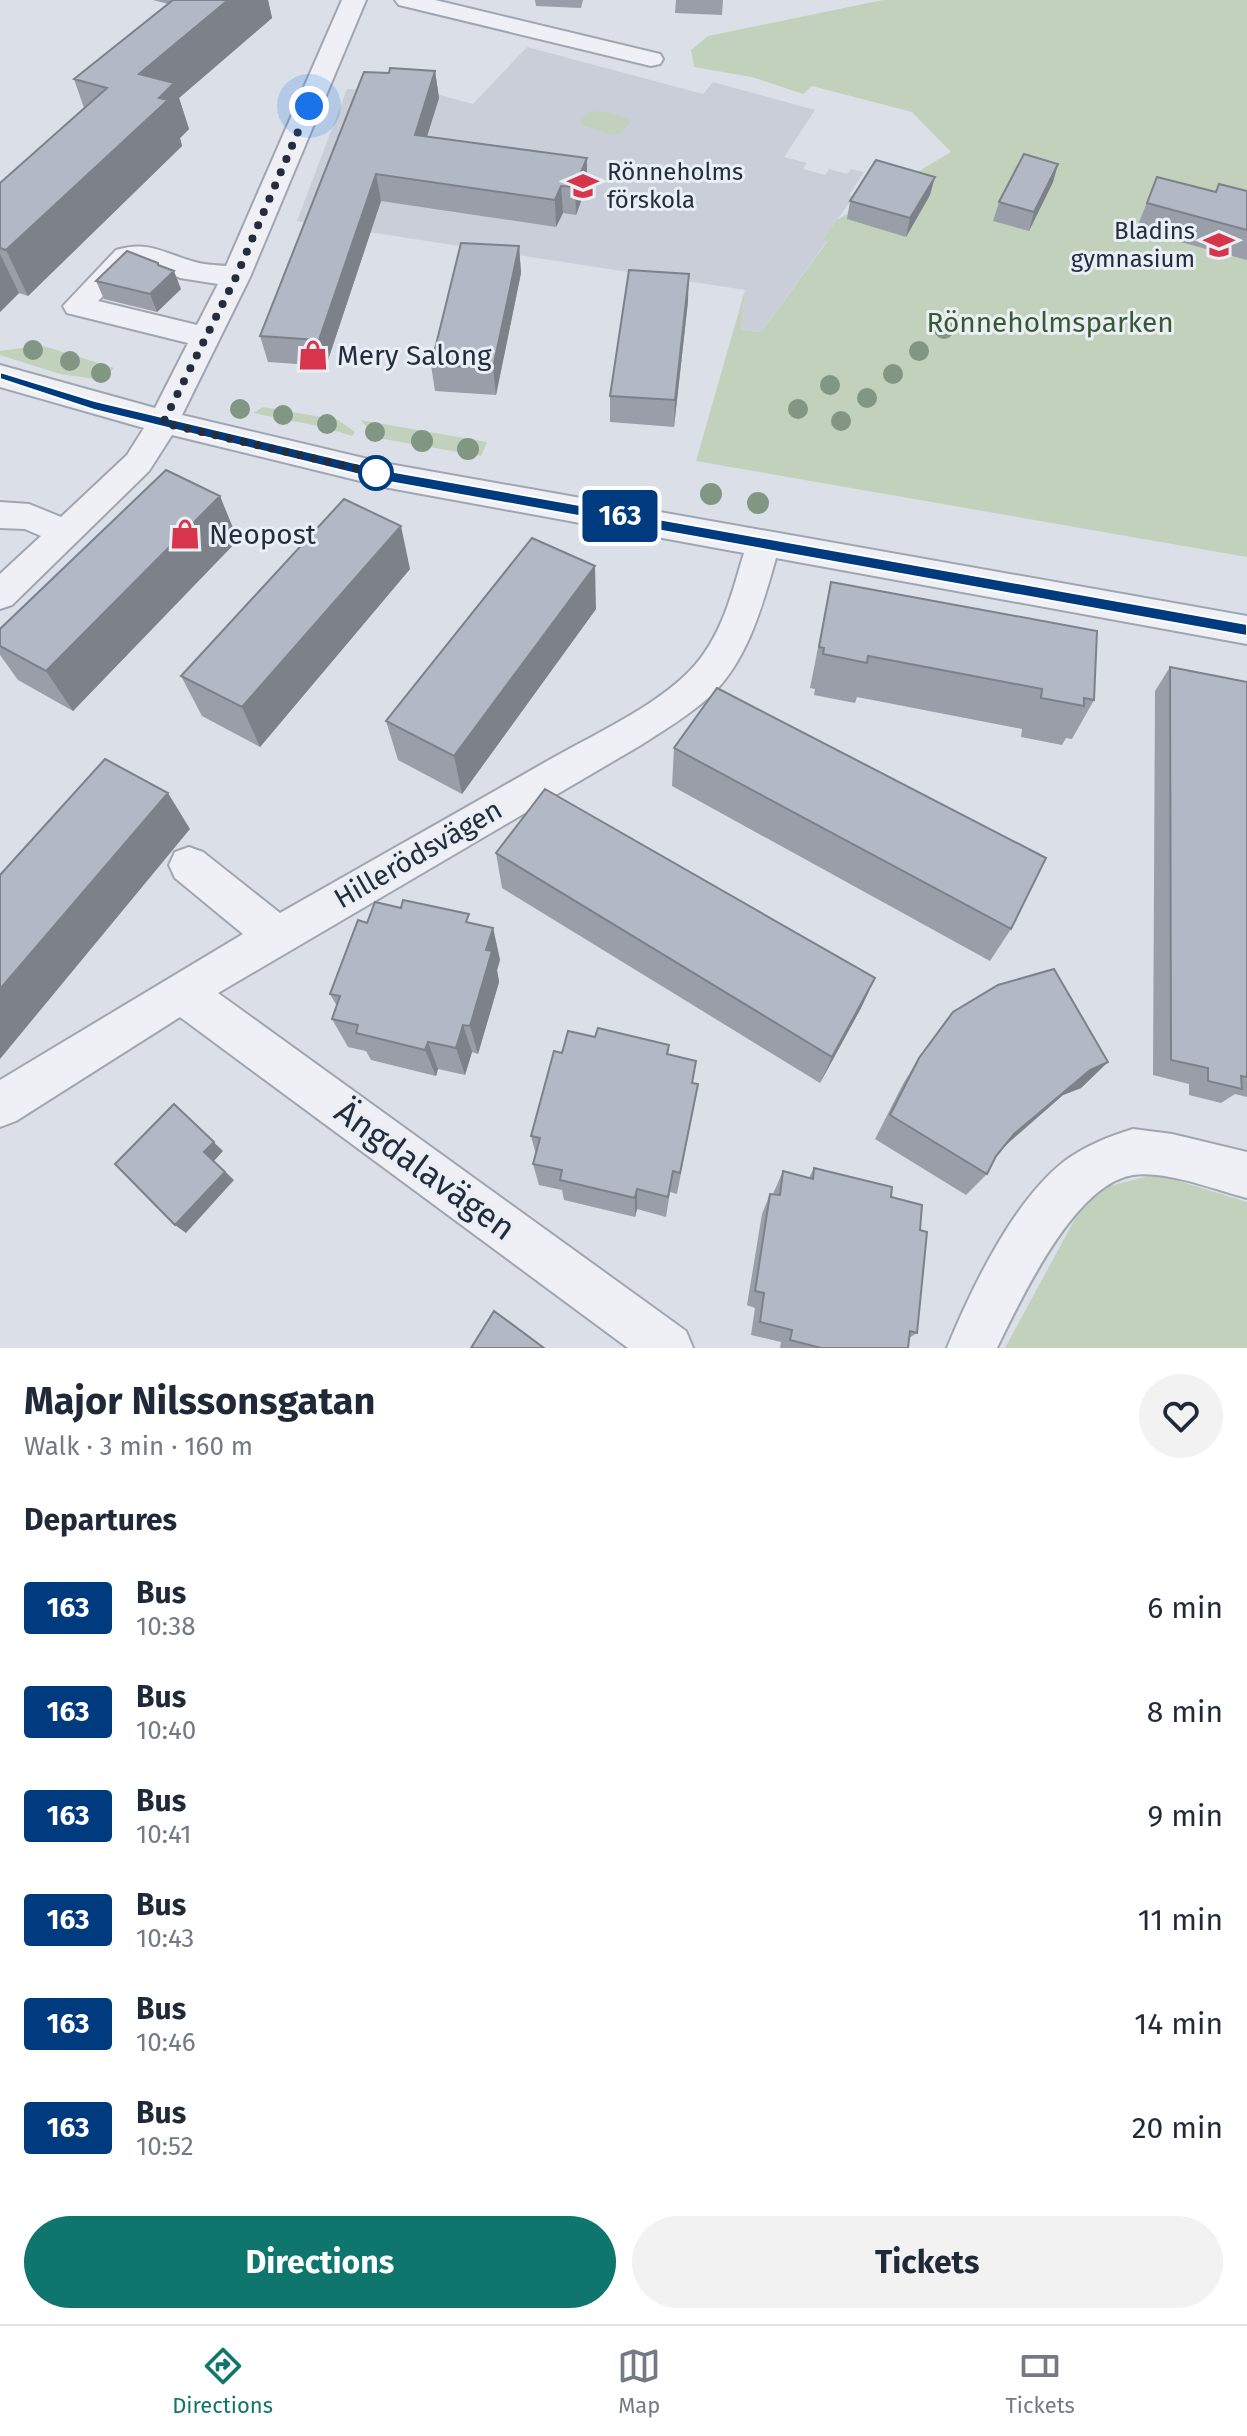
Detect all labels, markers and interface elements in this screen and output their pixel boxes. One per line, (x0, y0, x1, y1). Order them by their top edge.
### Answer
your location (289, 86, 329, 126)
place label: Rönneholms förskola (607, 158, 743, 214)
school or university icon: Rönneholms förskola (566, 169, 600, 203)
place label: Bladins gymnasium (1071, 217, 1195, 273)
school or university icon: Bladins gymnasium (1202, 228, 1236, 262)
park label: Rönneholmsparken (926, 306, 1174, 339)
shop icon: Mery Salong (296, 338, 330, 372)
place label: Mery Salong (337, 339, 492, 372)
unlabelled marker (359, 456, 393, 490)
line badge: 163 (574, 490, 666, 542)
text: 163 (598, 499, 642, 532)
shop icon: Neopost (168, 517, 202, 551)
place label: Neopost (209, 518, 317, 551)
street label: Hillerödsvägen (328, 793, 508, 915)
street label: Ängdalavägen (327, 1091, 523, 1249)
button: heart (1139, 1374, 1223, 1458)
text: Major Nilssonsgatan (24, 1378, 375, 1424)
text: Walk · 3 min · 160 m (24, 1431, 253, 1462)
text: Departures (24, 1502, 177, 1538)
text: Bus (136, 1575, 186, 1611)
text: 6 min (1147, 1590, 1223, 1626)
text: 163 (46, 1591, 90, 1624)
text: 10:38 (136, 1611, 196, 1642)
text: Bus (136, 1679, 186, 1715)
text: 8 min (1147, 1694, 1223, 1730)
text: 163 (46, 1695, 90, 1728)
text: 10:40 (136, 1715, 196, 1746)
text: Bus (136, 1783, 186, 1819)
text: 9 min (1148, 1798, 1223, 1834)
text: 163 (46, 1799, 90, 1832)
text: 10:41 (136, 1819, 191, 1850)
text: Bus (136, 1887, 186, 1923)
text: 11 min (1138, 1902, 1223, 1938)
text: 163 (46, 1903, 90, 1936)
text: 10:43 (136, 1923, 194, 1954)
text: Bus (136, 1991, 186, 2027)
text: 14 min (1134, 2006, 1223, 2042)
text: 163 (46, 2007, 90, 2040)
text: 10:46 (136, 2027, 196, 2058)
text: Bus (136, 2095, 186, 2131)
text: 20 min (1132, 2110, 1223, 2146)
text: 163 (46, 2111, 90, 2144)
text: 10:52 (136, 2131, 194, 2162)
button: Directions (24, 2216, 616, 2308)
button: Tickets (632, 2216, 1223, 2308)
tab: Directions (172, 2344, 273, 2419)
tab: Map (617, 2344, 661, 2419)
tab: Tickets (1006, 2344, 1075, 2419)

